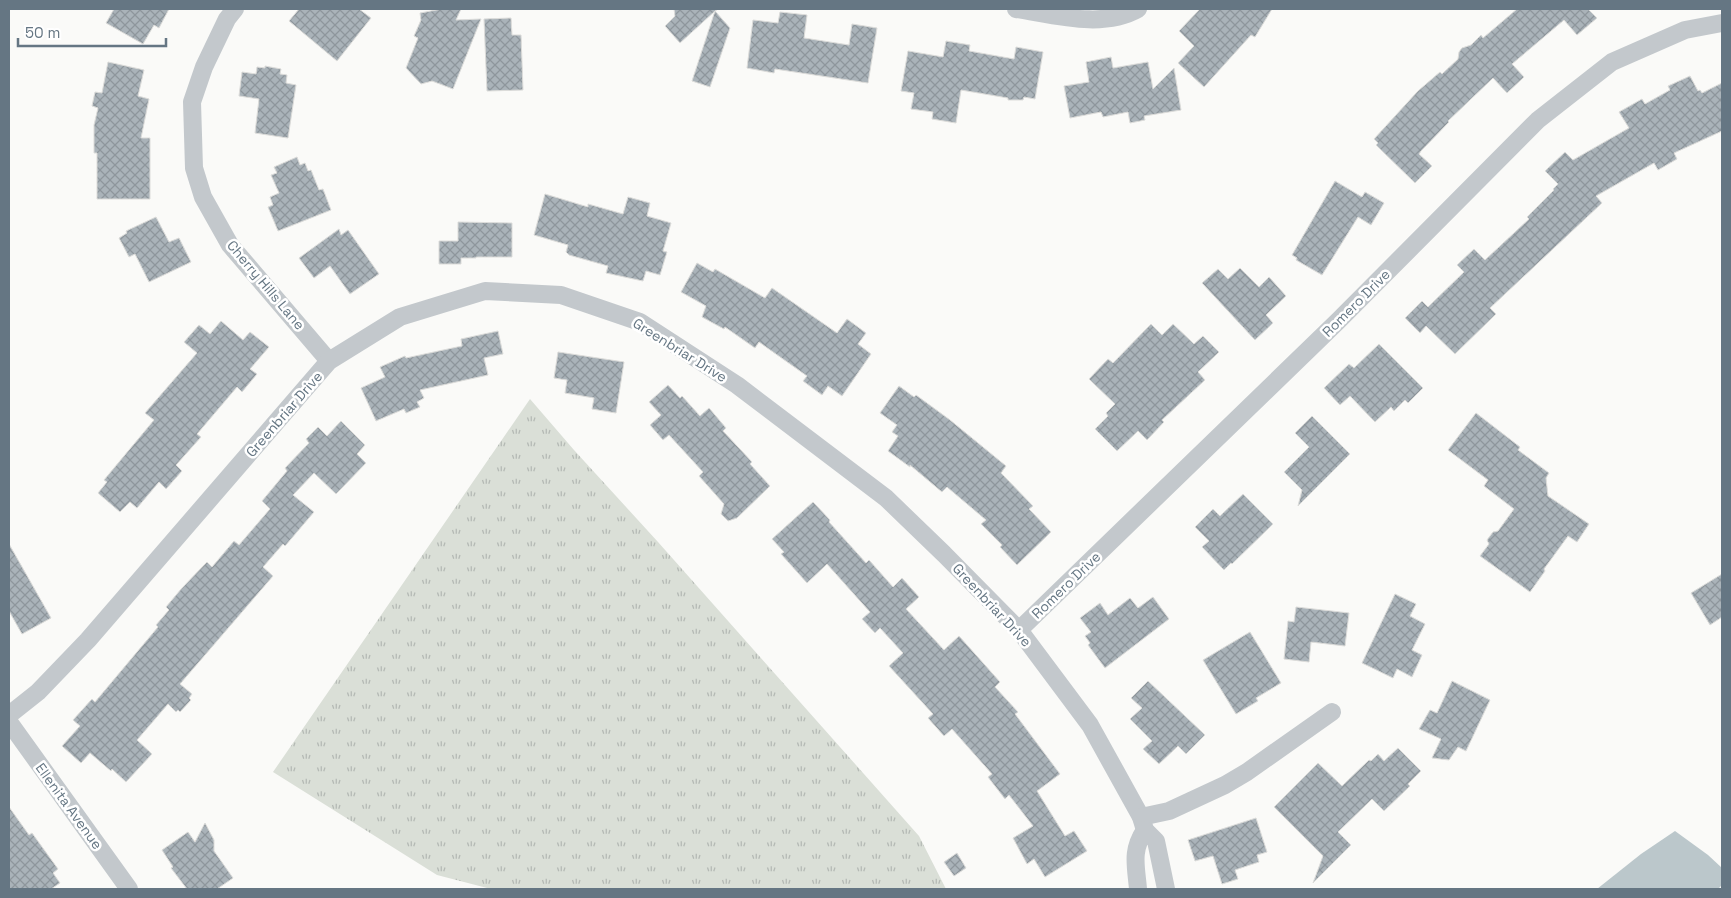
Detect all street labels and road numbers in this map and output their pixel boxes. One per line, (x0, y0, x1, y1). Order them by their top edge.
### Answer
street label: Cherry Hills Lane (223, 236, 309, 334)
street label: Romero Drive (1318, 265, 1394, 341)
street label: Greenbriar Drive (630, 314, 730, 386)
street label: Greenbriar Drive (242, 367, 326, 461)
street label: Romero Drive (1028, 548, 1104, 622)
street label: Greenbriar Drive (949, 560, 1035, 650)
street label: Ellenita Avenue (32, 759, 106, 853)

